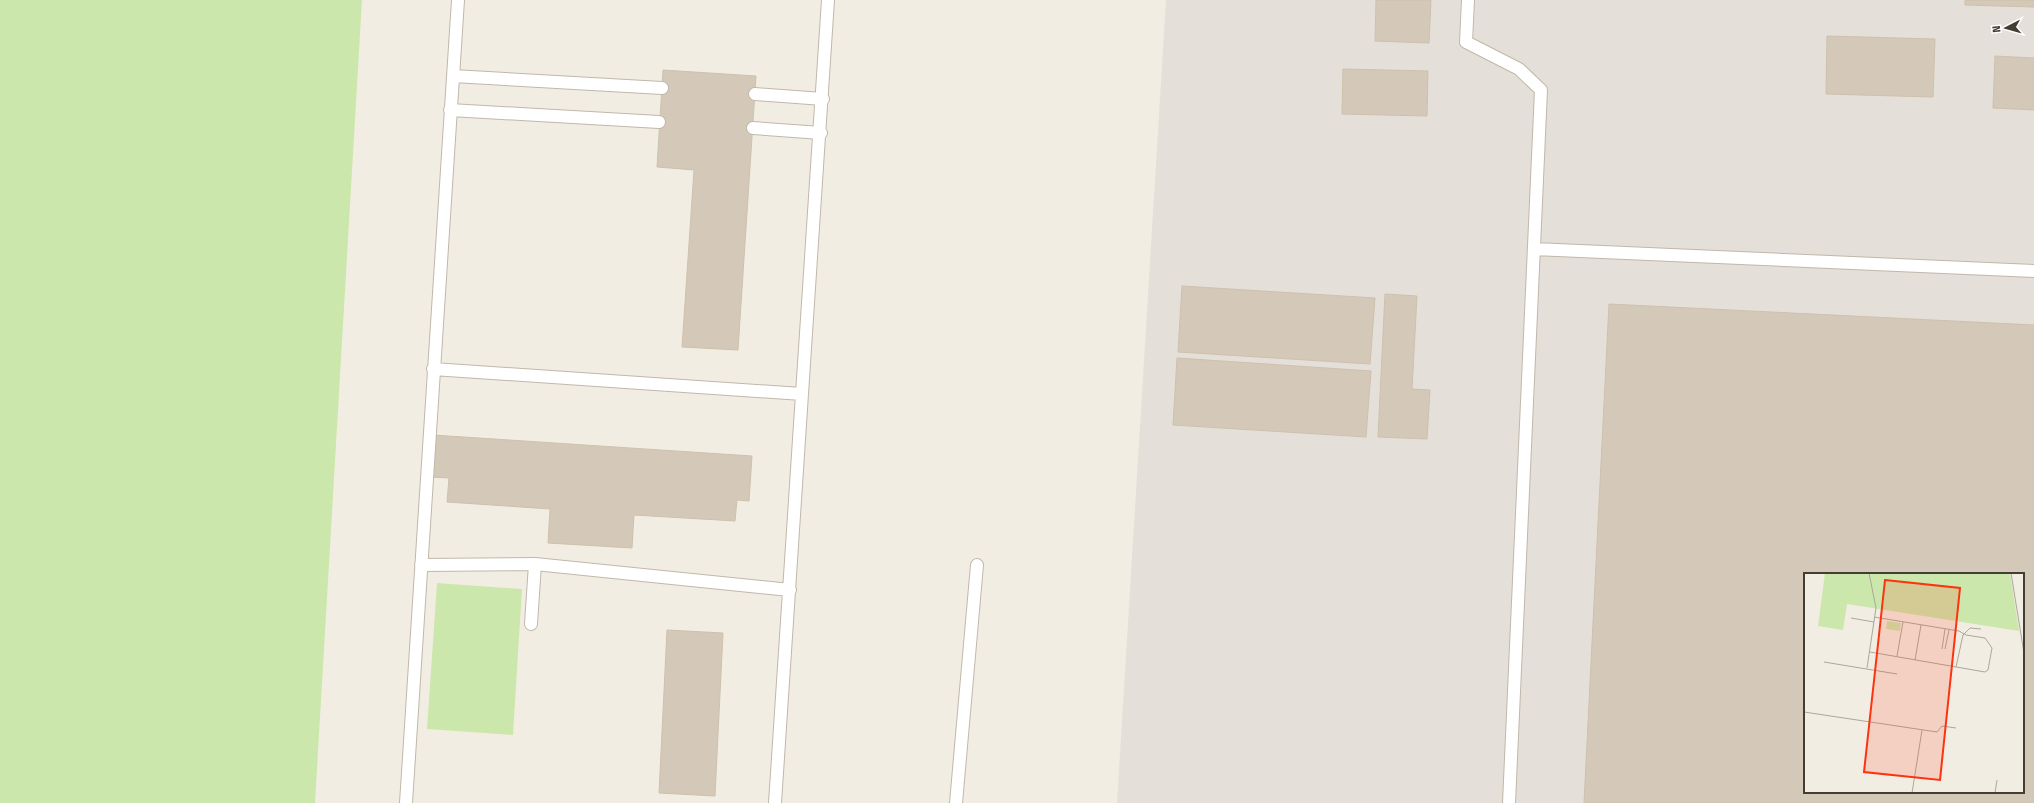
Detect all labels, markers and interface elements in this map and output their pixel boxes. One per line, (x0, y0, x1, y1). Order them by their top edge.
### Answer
north arrow (1986, 8, 2026, 48)
text: N (1990, 25, 2003, 33)
inset map (1804, 573, 2024, 793)

